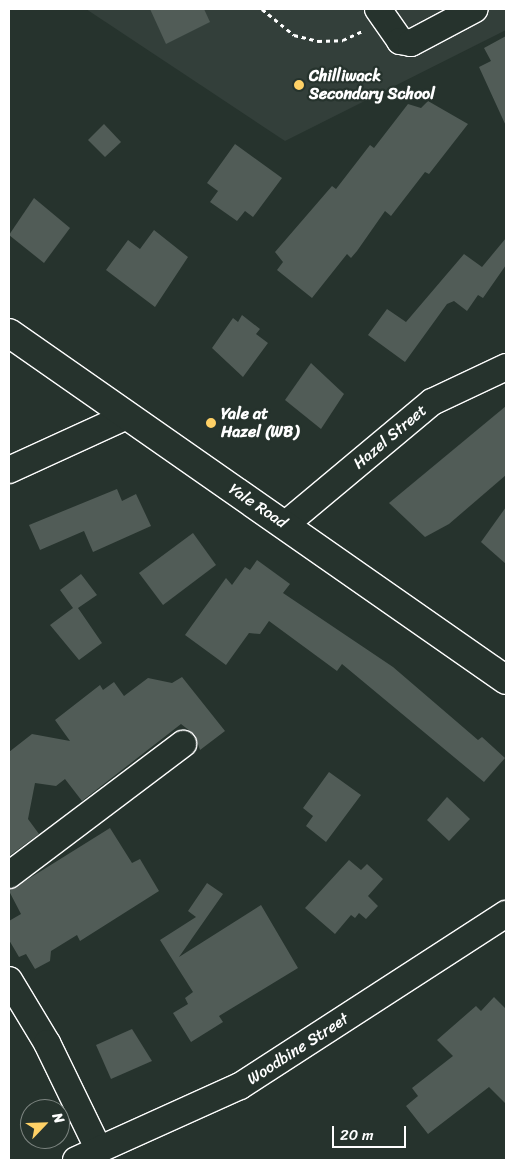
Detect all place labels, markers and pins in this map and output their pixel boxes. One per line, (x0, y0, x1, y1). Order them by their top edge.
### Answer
place label: Chilliwack Secondary School (309, 66, 435, 104)
marker: Chilliwack Secondary School (293, 79, 305, 91)
place label: Yale at Hazel (WB) (221, 404, 299, 442)
marker: Yale at Hazel (WB) (205, 417, 217, 429)

